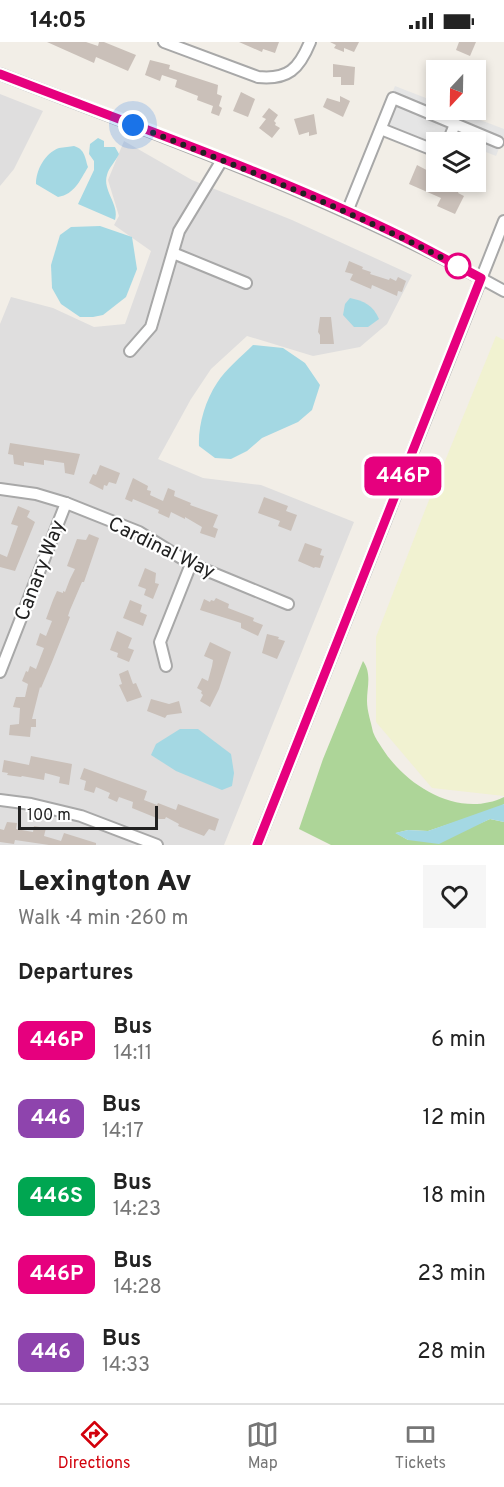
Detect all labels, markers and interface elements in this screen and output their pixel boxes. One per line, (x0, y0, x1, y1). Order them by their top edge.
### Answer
text: 14:05 (30, 8, 86, 35)
north arrow (426, 60, 486, 120)
map controls (426, 60, 486, 192)
your location (118, 110, 148, 140)
button: layers (426, 132, 486, 192)
unlabelled marker (445, 253, 471, 279)
line badge: 446P (361, 456, 445, 496)
text: 446P (376, 463, 430, 490)
street label: Cardinal Way (103, 512, 219, 586)
street label: Canary Way (10, 517, 72, 625)
scale bar (18, 803, 158, 830)
text: 100 m (27, 806, 71, 826)
text: Lexington Av (18, 865, 192, 901)
button: heart (423, 865, 486, 928)
text: Walk · 4 min · 260 m (18, 906, 189, 932)
text: Departures (18, 960, 134, 987)
text: Bus (113, 1014, 152, 1041)
text: 446P (30, 1027, 83, 1054)
text: 6 min (431, 1027, 486, 1054)
text: 14:11 (113, 1041, 152, 1067)
text: Bus (102, 1092, 141, 1119)
text: 446 (31, 1105, 71, 1132)
text: 12 min (423, 1105, 486, 1132)
text: 14:17 (102, 1119, 144, 1145)
text: Bus (113, 1170, 152, 1197)
text: 446S (30, 1183, 83, 1210)
text: 18 min (423, 1183, 486, 1210)
text: 14:23 (113, 1197, 161, 1223)
text: Bus (113, 1248, 152, 1275)
text: 446P (30, 1261, 83, 1288)
text: 23 min (418, 1261, 486, 1288)
text: 14:28 (113, 1275, 162, 1301)
text: Bus (102, 1326, 141, 1353)
text: 446 (31, 1339, 71, 1366)
text: 28 min (417, 1339, 486, 1366)
text: 14:33 (102, 1353, 150, 1379)
tab: Directions (58, 1418, 131, 1474)
tab: Map (246, 1418, 279, 1474)
tab: Tickets (395, 1418, 446, 1474)

